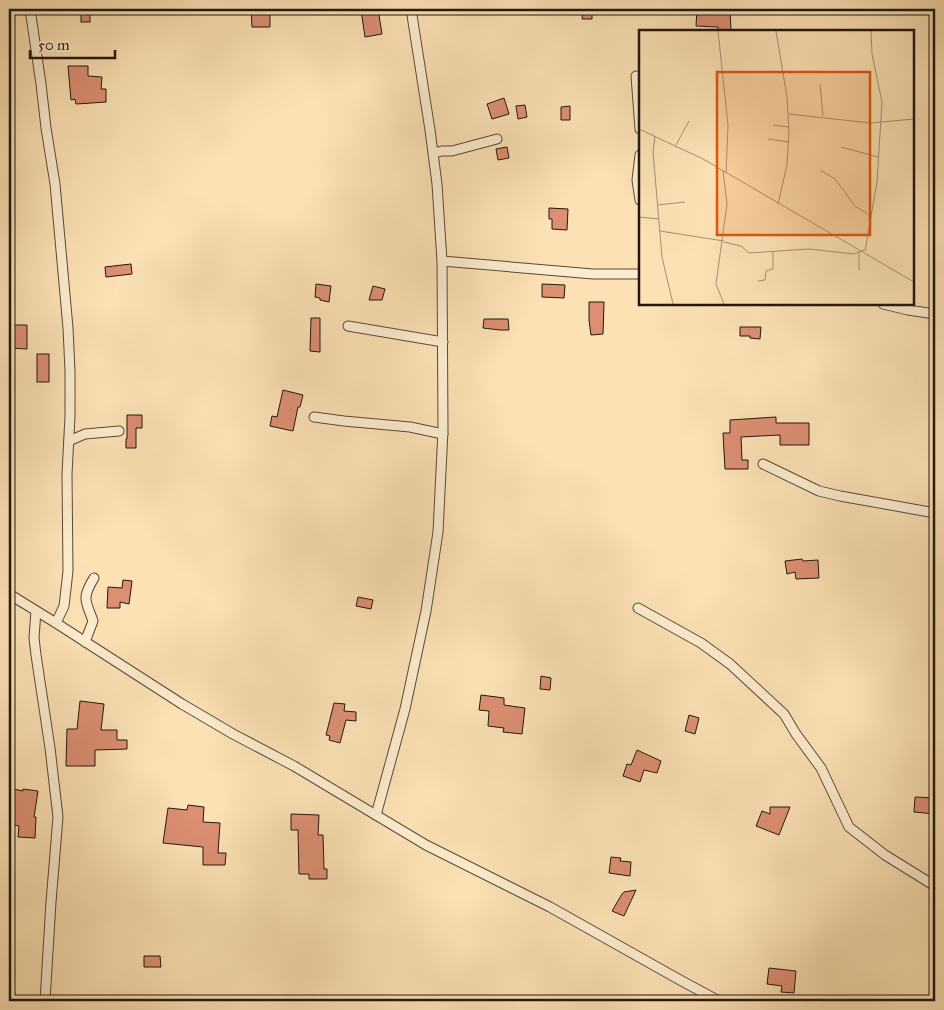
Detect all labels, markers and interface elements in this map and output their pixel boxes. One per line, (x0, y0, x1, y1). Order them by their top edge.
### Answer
scale bar (30, 28, 115, 60)
inset map (639, 30, 914, 305)
text: 50 m (38, 36, 70, 54)

